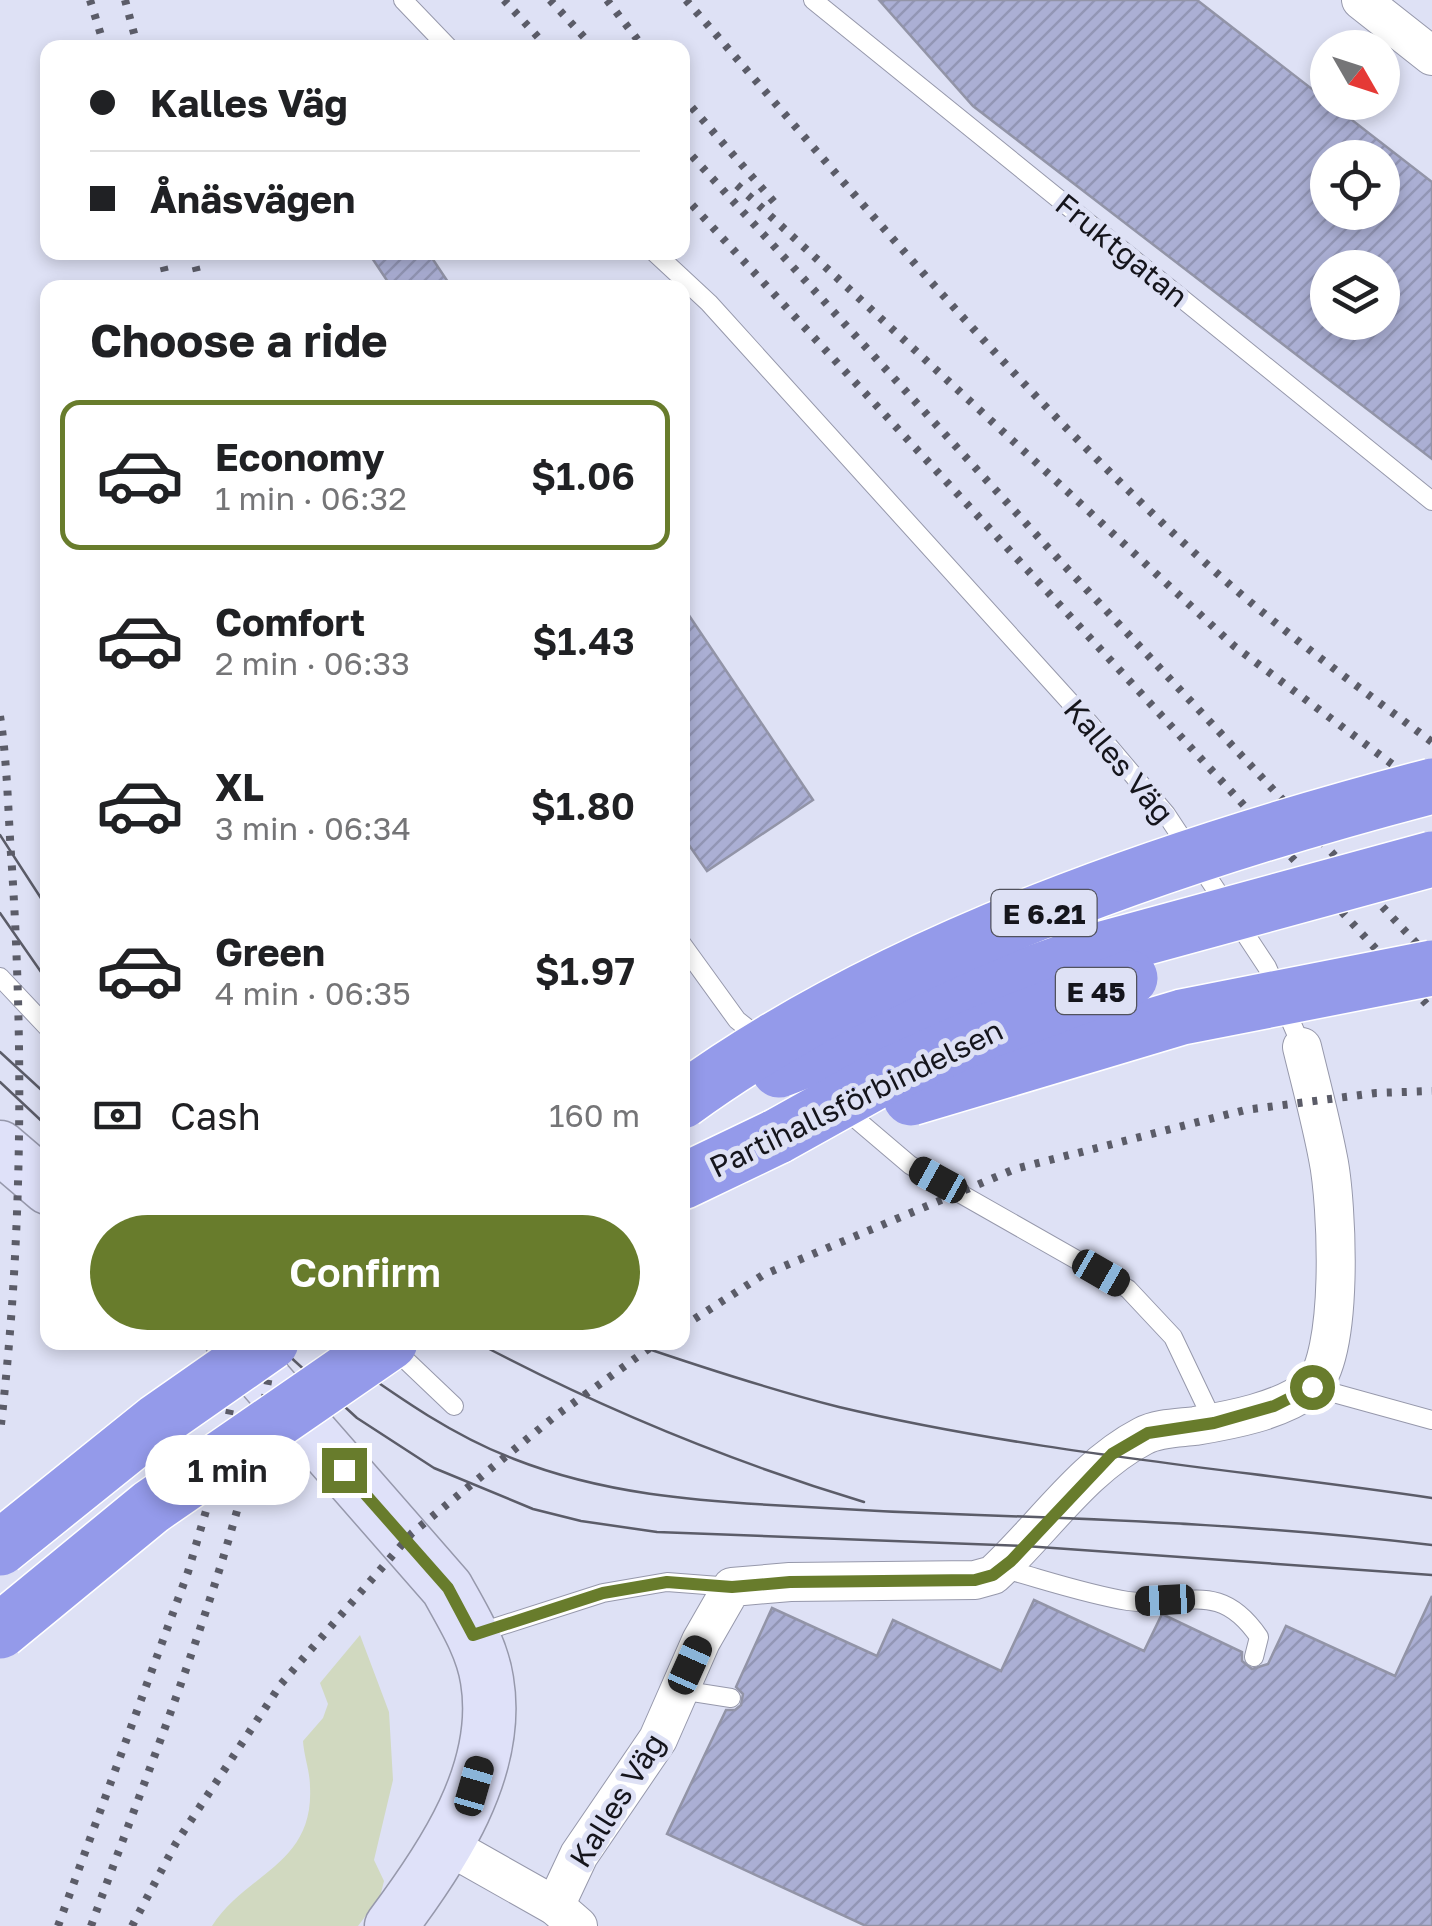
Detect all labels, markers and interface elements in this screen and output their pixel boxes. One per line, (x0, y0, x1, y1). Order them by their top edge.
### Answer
north arrow (1310, 30, 1400, 120)
map controls (1310, 30, 1400, 340)
text: Kalles Väg (150, 80, 348, 125)
button: locate (1310, 140, 1400, 230)
text: Ånäsvägen (150, 176, 355, 221)
street label: Fruktgatan (1049, 186, 1195, 314)
button: layers (1310, 250, 1400, 340)
text: Choose a ride (90, 313, 388, 367)
icon: car (95, 430, 185, 520)
text: Economy (215, 434, 384, 479)
text: $1.06 (531, 453, 635, 498)
text: 1 min · 06:32 (215, 479, 407, 517)
icon: car (95, 595, 185, 685)
text: Comfort (215, 599, 365, 644)
text: $1.43 (532, 618, 635, 663)
text: 2 min · 06:33 (215, 644, 410, 682)
street label: Kalles Väg (1057, 692, 1181, 830)
icon: car (95, 760, 185, 850)
text: XL (215, 764, 264, 809)
text: $1.80 (531, 783, 635, 828)
text: 3 min · 06:34 (215, 809, 411, 847)
road number: E 6.21 (992, 890, 1096, 936)
icon: car (95, 925, 185, 1015)
text: Green (215, 929, 325, 974)
text: $1.97 (535, 948, 635, 993)
road number: E 45 (1056, 968, 1136, 1014)
text: 4 min · 06:35 (215, 974, 411, 1012)
street label: Partihallsförbindelsen (704, 1011, 1008, 1185)
icon: cash (90, 1088, 145, 1143)
text: Cash (170, 1093, 261, 1138)
text: 160 m (549, 1096, 640, 1134)
car (904, 1152, 972, 1208)
button: Confirm (90, 1215, 640, 1330)
car (1068, 1245, 1134, 1301)
route start (1290, 1365, 1335, 1410)
callout: 1 min (144, 1435, 309, 1505)
route end (322, 1448, 367, 1493)
text: 1 min (187, 1451, 268, 1489)
car (1134, 1583, 1196, 1617)
car (664, 1631, 716, 1699)
street label: Kalles Väg (562, 1726, 672, 1874)
car (451, 1753, 497, 1819)

